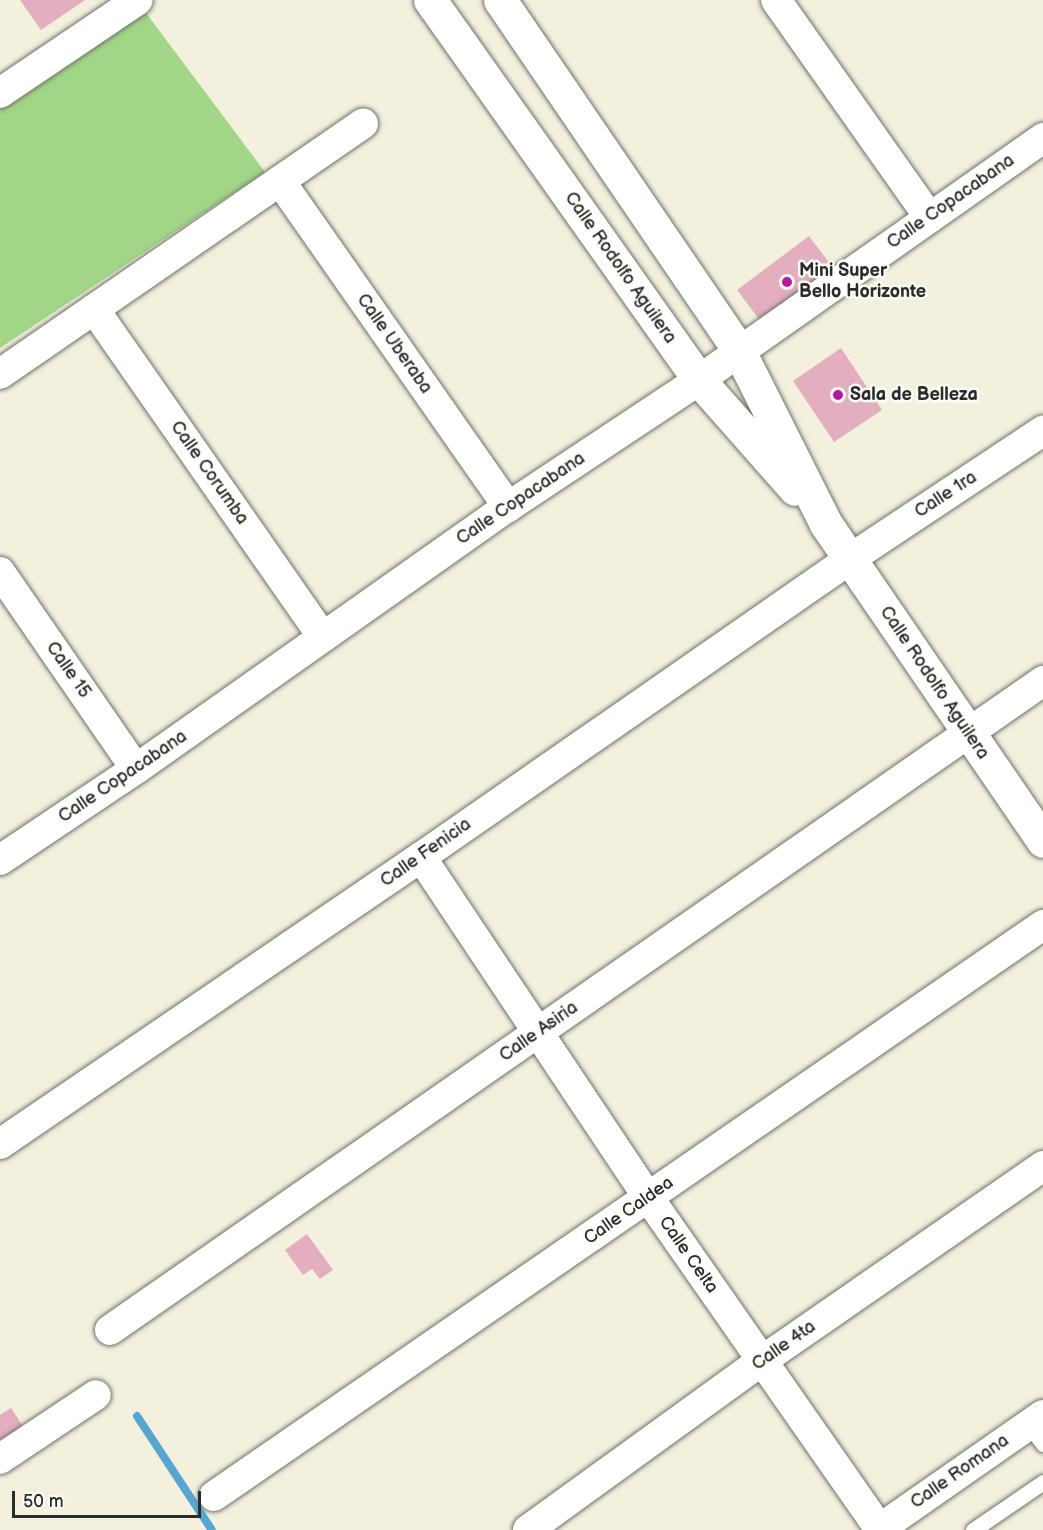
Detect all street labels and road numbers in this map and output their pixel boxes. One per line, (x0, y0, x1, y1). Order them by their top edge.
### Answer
street label: Calle Copacabana (883, 150, 1019, 254)
street label: Calle Rodolfo Aguilera (560, 188, 680, 348)
street label: Calle Uberaba (352, 290, 436, 398)
street label: Calle Corumba (165, 417, 253, 529)
street label: Calle Copacabana (453, 448, 589, 550)
street label: Calle 1ra (911, 467, 981, 523)
street label: Calle Rodolfo Aguilera (875, 602, 993, 764)
street label: Calle 15 (41, 638, 95, 702)
street label: Calle Copacabana (55, 726, 191, 828)
street label: Calle Fenicia (377, 814, 475, 892)
street label: Calle Asiria (496, 997, 582, 1067)
street label: Calle Caldea (580, 1172, 678, 1250)
street label: Calle Celta (654, 1212, 722, 1298)
street label: Calle 4ta (748, 1316, 820, 1376)
street label: Calle Romana (907, 1430, 1013, 1514)

